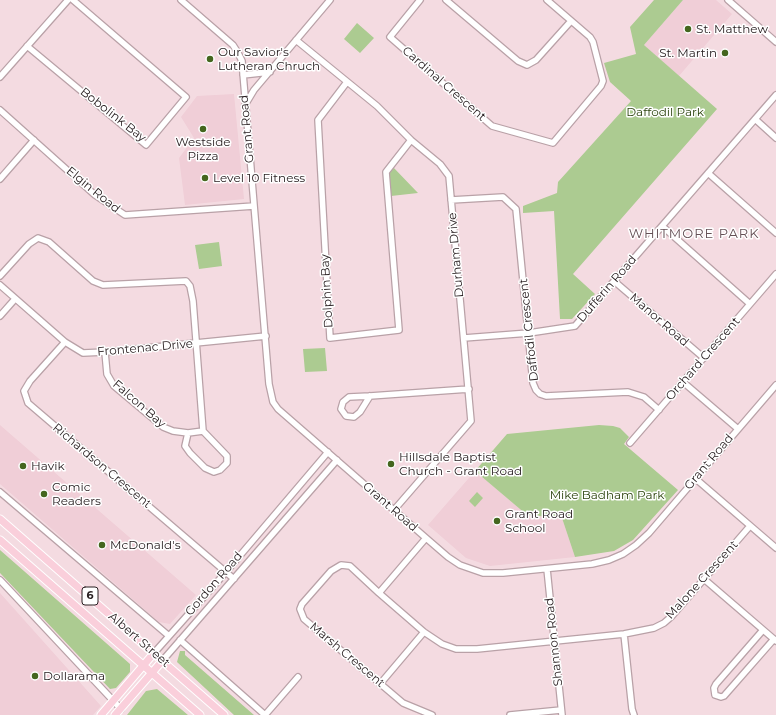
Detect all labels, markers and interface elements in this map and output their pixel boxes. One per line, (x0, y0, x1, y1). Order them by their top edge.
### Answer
place label: St. Matthew (696, 22, 768, 36)
marker: St. Matthew (683, 24, 693, 34)
street label: Cardinal Crescent (399, 44, 489, 124)
place label: Our Savior's Lutheran Chruch (218, 45, 320, 73)
place label: St. Martin (659, 46, 717, 60)
marker: St. Martin (720, 48, 730, 58)
marker: Our Savior's Lutheran Chruch (205, 54, 215, 64)
street label: Bobolink Bay (77, 85, 149, 145)
street label: Grant Road (237, 94, 257, 164)
park label: Daffodil Park (626, 105, 704, 119)
marker: Westside Pizza (198, 124, 208, 134)
place label: Westside Pizza (175, 135, 231, 163)
street label: Elgin Road (63, 164, 123, 216)
place label: Level 10 Fitness (213, 171, 305, 185)
marker: Level 10 Fitness (200, 173, 210, 183)
street label: Durham Drive (445, 212, 467, 298)
district label: WHITMORE PARK (629, 226, 759, 242)
street label: Dufferin Road (574, 253, 640, 325)
street label: Dolphin Bay (318, 254, 336, 328)
street label: Daffodil Crescent (516, 278, 542, 382)
street label: Manor Road (627, 290, 691, 350)
street label: Orchard Crescent (663, 314, 743, 404)
street label: Frontenac Drive (96, 337, 194, 359)
street label: Falcon Bay (110, 377, 168, 431)
street label: Richardson Crescent (50, 421, 154, 511)
street label: Grant Road (682, 431, 736, 493)
place label: Hillsdale Baptist Church - Grant Road (399, 450, 522, 478)
place label: Havik (31, 459, 65, 473)
marker: Hillsdale Baptist Church - Grant Road (386, 459, 396, 469)
marker: Havik (18, 461, 28, 471)
street label: Grant Road (360, 479, 420, 535)
place label: Comic Readers (52, 480, 101, 508)
park label: Mike Badham Park (550, 488, 664, 502)
marker: Comic Readers (39, 489, 49, 499)
place label: Grant Road School (505, 507, 573, 535)
marker: Grant Road School (492, 516, 502, 526)
place label: McDonald's (110, 538, 180, 552)
street label: Malone Crescent (663, 538, 741, 622)
marker: McDonald's (97, 540, 107, 550)
street label: Gordon Road (182, 549, 246, 619)
road number: 6 (82, 587, 98, 605)
street label: Shannon Road (542, 597, 566, 687)
street label: Albert Street (105, 609, 173, 671)
street label: Marsh Crescent (307, 619, 387, 691)
place label: Dollarama (43, 669, 105, 683)
marker: Dollarama (30, 671, 40, 681)

